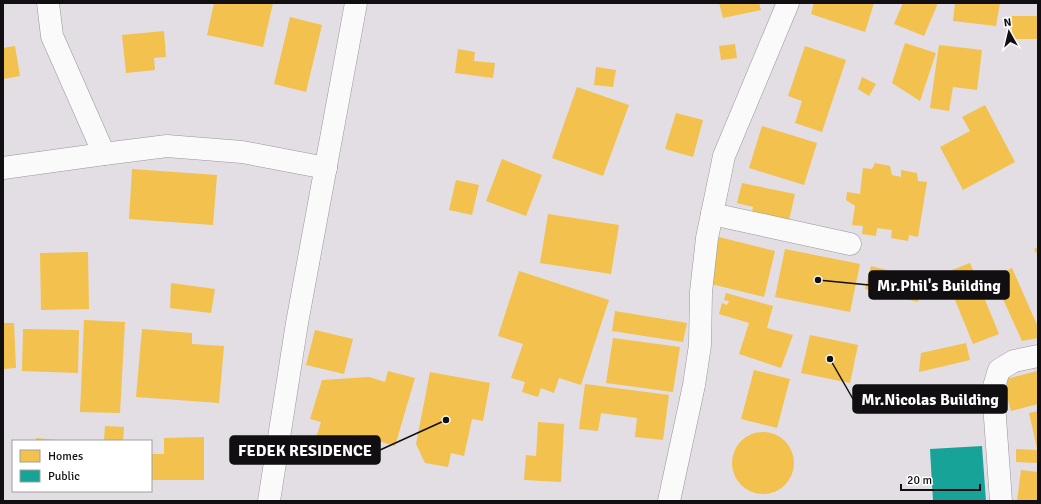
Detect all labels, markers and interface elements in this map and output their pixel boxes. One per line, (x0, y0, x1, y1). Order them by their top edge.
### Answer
north arrow (989, 12, 1029, 52)
text: N (1003, 16, 1012, 30)
callout: Mr.Phil's Building (869, 271, 1009, 299)
text: Mr.Phil's Building (877, 276, 1001, 296)
callout: Mr.Nicolas Building (853, 385, 1007, 413)
text: Mr.Nicolas Building (861, 390, 999, 410)
callout: FEDEK RESIDENCE (230, 436, 380, 464)
legend (12, 440, 152, 492)
text: FEDEK RESIDENCE (238, 441, 372, 461)
text: Homes (48, 449, 83, 464)
scale bar (901, 466, 980, 492)
text: Public (48, 469, 80, 484)
text: 20 m (907, 473, 932, 488)

